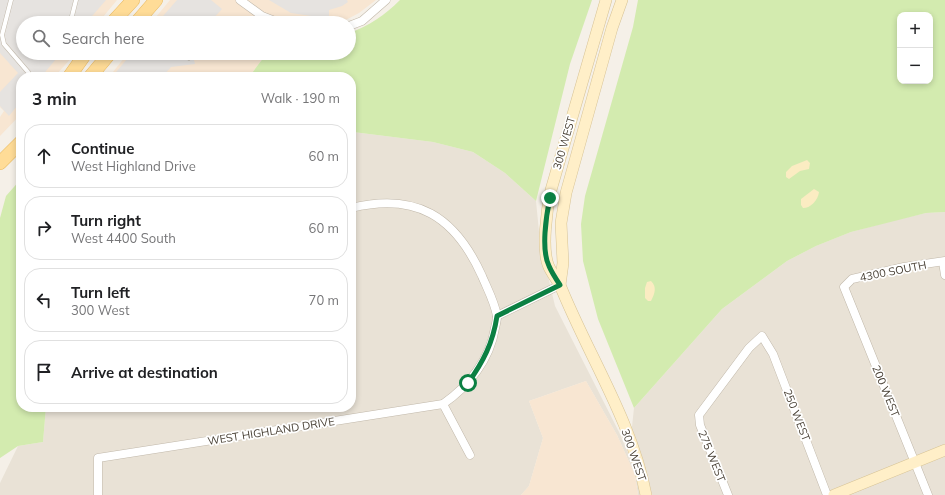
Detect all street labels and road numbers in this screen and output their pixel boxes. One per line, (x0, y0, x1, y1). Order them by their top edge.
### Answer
street label: 300 WEST (550, 114, 578, 171)
street label: 4300 SOUTH (858, 258, 928, 284)
street label: 200 WEST (869, 363, 903, 419)
street label: 250 WEST (781, 387, 813, 443)
street label: WEST HIGHLAND DRIVE (206, 414, 336, 448)
street label: 300 WEST (618, 427, 650, 483)
street label: 275 WEST (695, 428, 729, 484)

